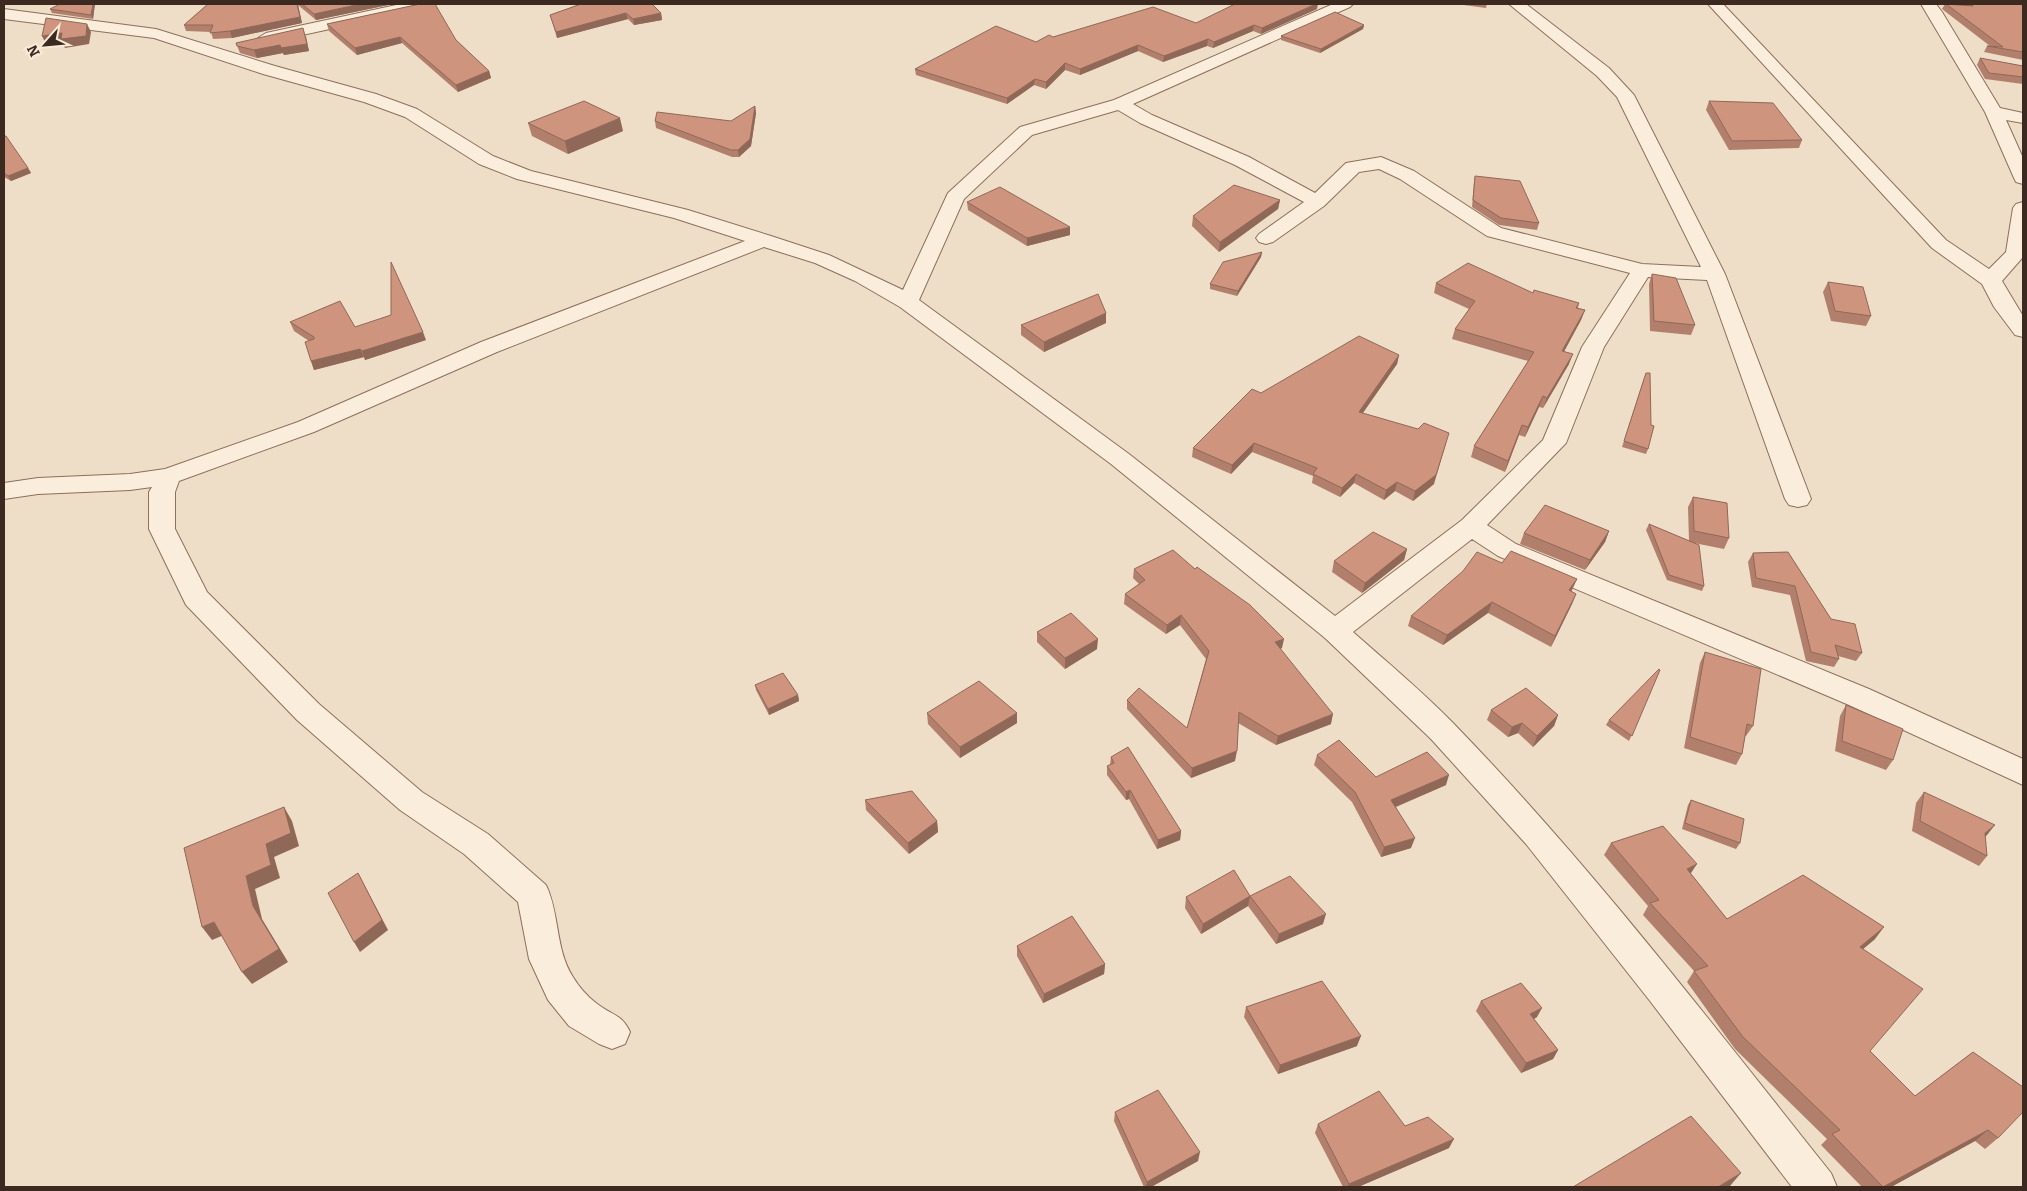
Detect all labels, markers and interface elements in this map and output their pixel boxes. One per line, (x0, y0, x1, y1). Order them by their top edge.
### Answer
north arrow (20, 20, 70, 70)
text: N (24, 42, 44, 59)

